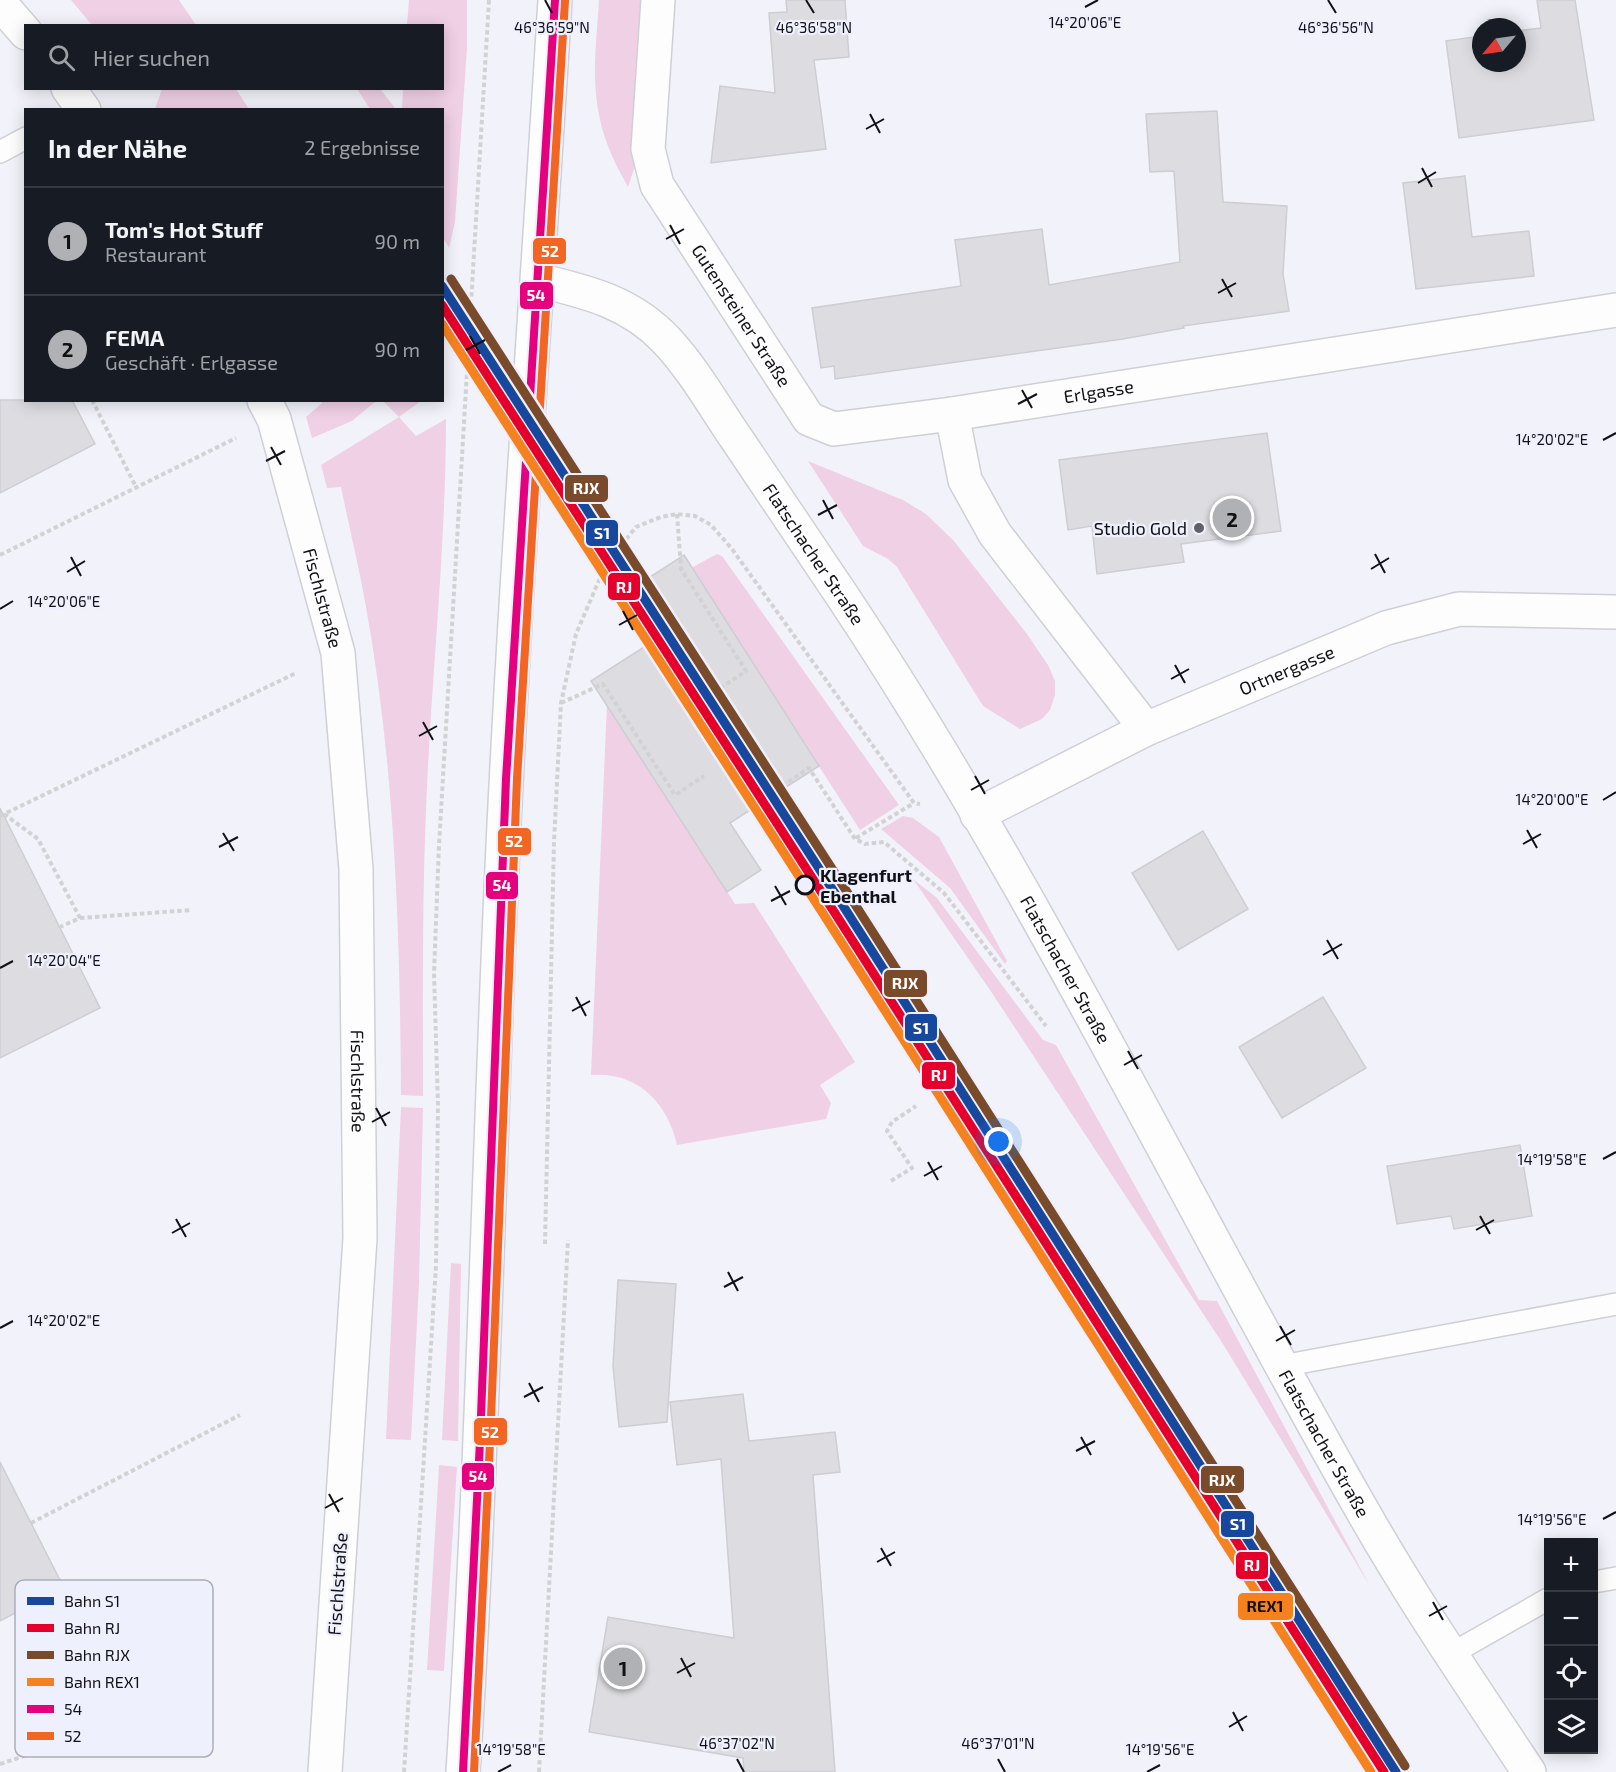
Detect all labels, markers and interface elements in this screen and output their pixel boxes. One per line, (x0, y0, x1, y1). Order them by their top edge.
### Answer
text: 14°20'06"E (1049, 13, 1121, 31)
text: 46°36'59"N (514, 18, 590, 36)
text: 46°36'58"N (776, 18, 852, 36)
text: 46°36'56"N (1298, 18, 1374, 36)
north arrow (1472, 18, 1526, 72)
search box (24, 24, 444, 90)
icon: search (45, 41, 78, 74)
text: Hier suchen (93, 44, 210, 70)
text: In der Nähe (48, 132, 187, 163)
text: 2 Ergebnisse (304, 135, 420, 159)
text: Tom's Hot Stuff (105, 216, 263, 242)
text: 1 (63, 229, 72, 253)
text: 90 m (375, 229, 420, 253)
line badge: 52 (532, 237, 567, 265)
street label: Gutensteiner Straße (687, 240, 796, 391)
text: 52 (541, 241, 559, 260)
text: Restaurant (105, 242, 206, 266)
line badge: 54 (519, 281, 554, 310)
text: 54 (526, 285, 546, 304)
text: FEMA (105, 324, 164, 350)
text: 2 (62, 337, 73, 361)
text: 90 m (375, 337, 420, 361)
text: Geschäft · Erlgasse (105, 350, 278, 374)
street label: Erlgasse (1062, 375, 1135, 407)
text: 14°20'02"E (1516, 430, 1588, 448)
line badge: RJX (564, 474, 609, 503)
text: RJX (573, 478, 600, 497)
street label: Flatschacher Straße (759, 479, 869, 629)
pin: 2 (1212, 496, 1252, 540)
place label: Studio Gold (1094, 517, 1187, 539)
line badge: S1 (585, 519, 619, 547)
marker: Studio Gold (1192, 521, 1206, 535)
text: S1 (594, 523, 610, 542)
street label: Fischlstraße (299, 545, 347, 650)
line badge: RJ (607, 572, 641, 601)
text: RJ (616, 577, 632, 596)
text: 14°20'06"E (28, 592, 100, 610)
street label: Ortnergasse (1236, 640, 1337, 700)
text: 14°20'00"E (1515, 790, 1589, 808)
line badge: 52 (497, 827, 532, 856)
text: 52 (505, 831, 523, 850)
place label: Klagenfurt Ebenthal (820, 864, 913, 907)
line badge: 54 (485, 871, 519, 900)
text: 54 (492, 875, 512, 894)
marker: Klagenfurt Ebenthal (795, 875, 815, 895)
street label: Flatschacher Straße (1016, 891, 1116, 1047)
text: 14°20'04"E (27, 951, 101, 969)
line badge: RJX (883, 969, 928, 998)
text: RJX (892, 973, 919, 992)
line badge: S1 (904, 1013, 938, 1042)
text: S1 (913, 1018, 929, 1037)
street label: Fischlstraße (347, 1030, 370, 1133)
line badge: RJ (921, 1061, 956, 1090)
text: RJ (931, 1065, 947, 1084)
your location (984, 1127, 1013, 1156)
text: 14°19'58"E (1517, 1150, 1587, 1168)
text: 14°20'02"E (28, 1311, 100, 1329)
street label: Flatschacher Straße (1275, 1366, 1375, 1521)
line badge: 52 (473, 1417, 508, 1446)
text: 52 (481, 1422, 499, 1441)
line badge: 54 (461, 1462, 495, 1491)
line badge: RJX (1200, 1465, 1245, 1494)
text: 54 (468, 1466, 488, 1485)
text: RJX (1209, 1470, 1236, 1489)
line badge: S1 (1220, 1510, 1255, 1538)
text: 14°19'56"E (1518, 1510, 1586, 1528)
text: S1 (1230, 1514, 1246, 1533)
street label: Fischlstraße (322, 1532, 352, 1636)
map controls (1544, 1538, 1598, 1754)
button: + (1544, 1538, 1598, 1592)
line badge: RJ (1235, 1551, 1269, 1580)
text: RJ (1244, 1555, 1260, 1574)
legend (15, 1580, 213, 1757)
text: Bahn S1 (64, 1591, 120, 1610)
line badge: REX1 (1237, 1592, 1294, 1621)
button: − (1544, 1592, 1598, 1646)
text: REX1 (1247, 1596, 1283, 1615)
text: Bahn RJ (64, 1618, 120, 1637)
pin: 1 (604, 1644, 642, 1690)
text: Bahn RJX (64, 1645, 130, 1664)
button: locate (1544, 1646, 1598, 1700)
text: Bahn REX1 (64, 1672, 140, 1691)
text: 54 (64, 1699, 83, 1718)
button: layers (1544, 1700, 1598, 1754)
text: 52 (64, 1726, 82, 1745)
text: 46°37'02"N (699, 1734, 775, 1752)
text: 46°37'01"N (961, 1734, 1035, 1752)
text: 14°19'58"E (476, 1740, 546, 1758)
text: 14°19'56"E (1126, 1740, 1194, 1758)

